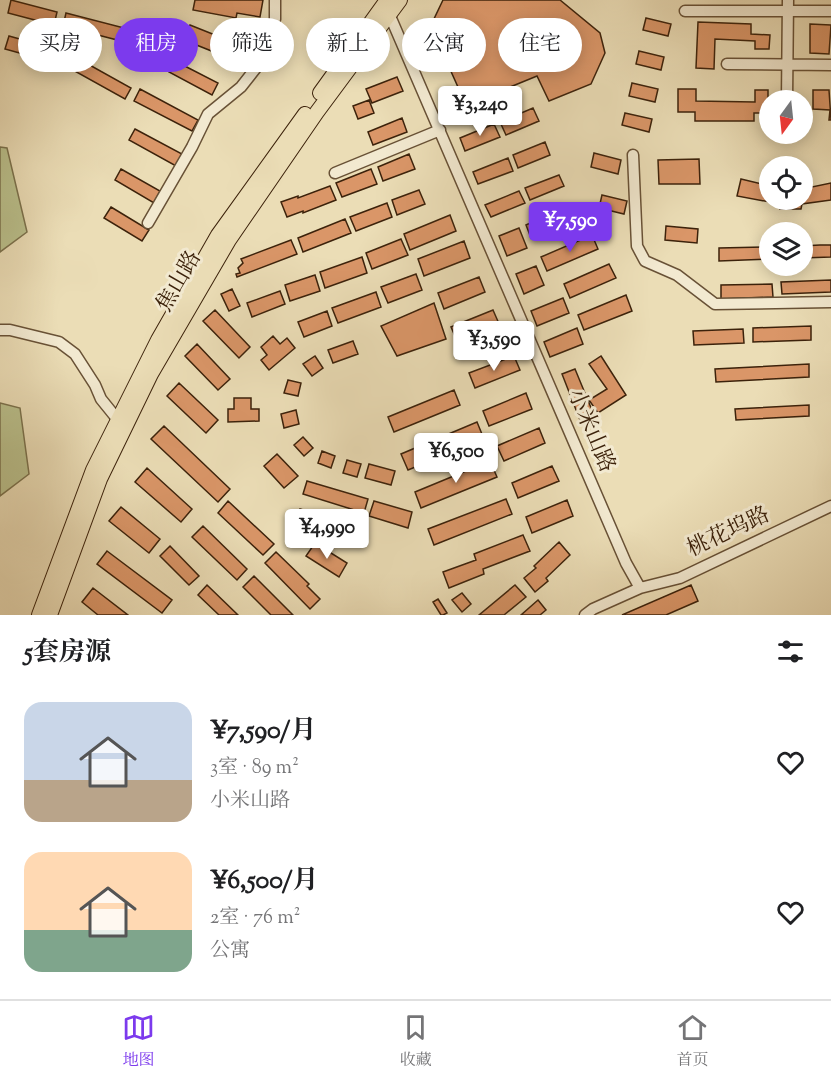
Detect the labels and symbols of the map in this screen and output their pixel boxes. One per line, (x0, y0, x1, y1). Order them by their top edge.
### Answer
pin: ¥3,240 (431, 86, 529, 137)
north arrow (759, 90, 813, 144)
pin: ¥7,590 (521, 202, 619, 253)
street label: 焦山路 (150, 245, 210, 319)
pin: ¥3,590 (445, 321, 543, 372)
street label: 小米山路 (558, 384, 622, 478)
pin: ¥6,500 (407, 433, 505, 484)
street label: 桃花坞路 (682, 500, 776, 566)
pin: ¥4,990 (278, 509, 376, 560)

